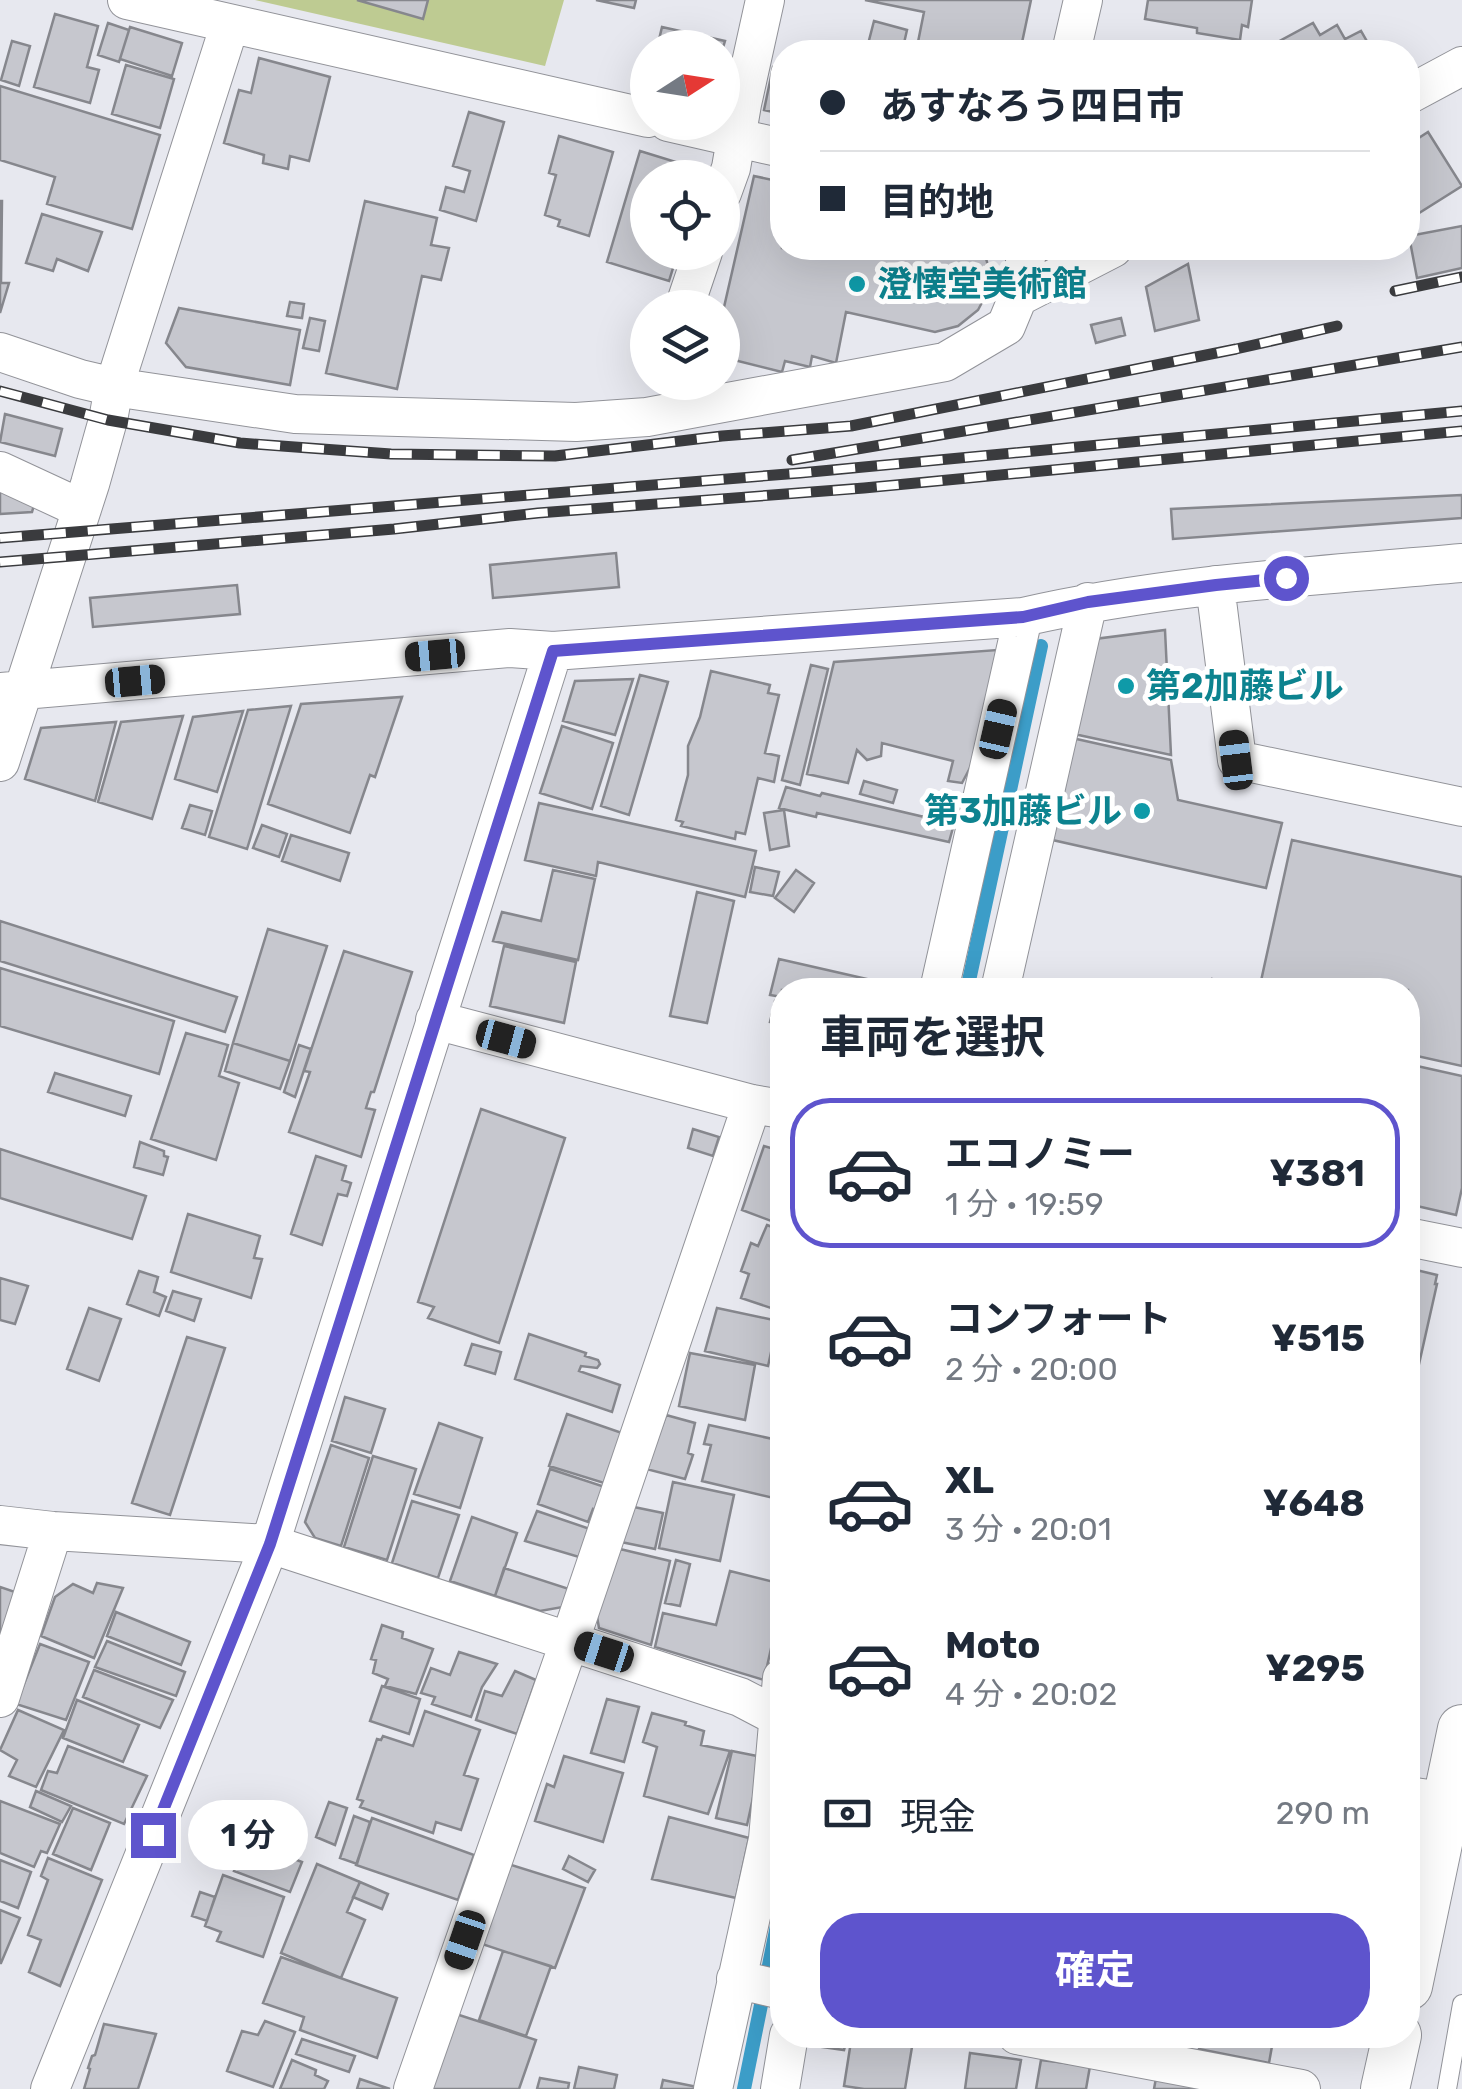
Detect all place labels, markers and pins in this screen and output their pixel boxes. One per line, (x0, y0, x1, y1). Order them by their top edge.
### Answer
place label: 澄懐堂美術館 (877, 263, 1087, 305)
marker: 澄懐堂美術館 (846, 273, 868, 295)
place label: 第2加藤ビル (1146, 665, 1344, 707)
marker: 第2加藤ビル (1115, 675, 1137, 697)
place label: 第3加藤ビル (924, 790, 1122, 832)
marker: 第3加藤ビル (1131, 800, 1153, 822)

